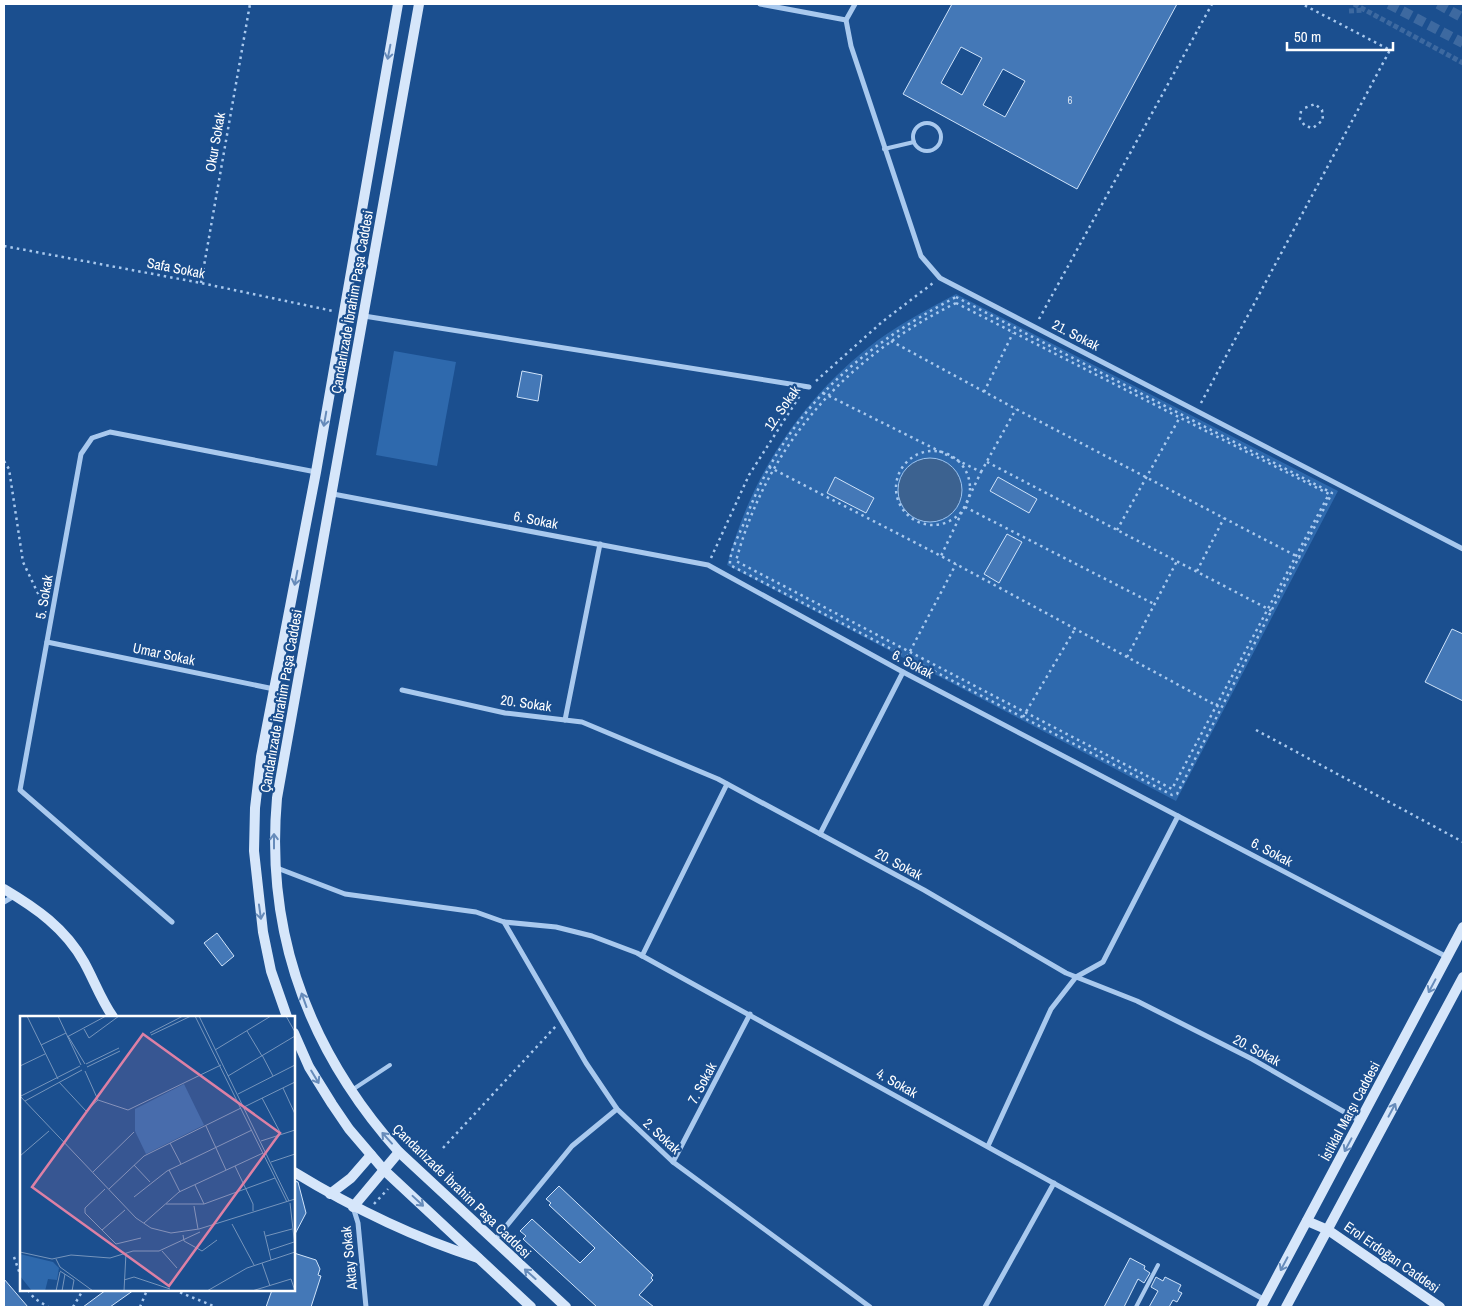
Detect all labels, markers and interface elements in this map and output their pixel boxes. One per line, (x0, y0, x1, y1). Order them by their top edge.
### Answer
scale bar (1287, 20, 1393, 52)
text: 50 m (1294, 26, 1321, 47)
one-way arrow (384, 43, 394, 59)
house number: 6 (1067, 93, 1073, 107)
street label: Okur Sokak (201, 111, 229, 173)
street label: Çandarlızade İbrahim Paşa Caddesi (327, 209, 377, 395)
street label: Safa Sokak (145, 254, 207, 282)
street label: 21. Sokak (1049, 315, 1103, 355)
street label: 12. Sokak (760, 382, 804, 434)
one-way arrow (320, 410, 330, 426)
street label: 6. Sokak (512, 507, 560, 533)
one-way arrow (291, 570, 300, 586)
street label: 5. Sokak (31, 573, 57, 621)
street label: Çandarlızade İbrahim Paşa Caddesi (256, 608, 306, 794)
street label: Umar Sokak (131, 639, 197, 669)
street label: 6. Sokak (889, 646, 937, 683)
street label: 20. Sokak (499, 691, 553, 716)
one-way arrow (269, 833, 279, 850)
street label: 6. Sokak (1248, 834, 1296, 871)
street label: 20. Sokak (872, 844, 926, 884)
one-way arrow (256, 904, 266, 920)
one-way arrow (1427, 978, 1436, 993)
one-way arrow (299, 992, 308, 1008)
inset map (20, 1016, 295, 1291)
street label: 20. Sokak (1230, 1030, 1284, 1070)
street label: İstiklal Marşı Caddesi (1316, 1058, 1384, 1164)
street label: 7. Sokak (684, 1059, 721, 1107)
street label: 4. Sokak (873, 1064, 921, 1102)
one-way arrow (311, 1069, 321, 1083)
one-way arrow (1387, 1102, 1397, 1117)
street label: 2. Sokak (640, 1114, 685, 1158)
street label: Çandarlızade İbrahim Paşa Caddesi (389, 1120, 535, 1262)
one-way arrow (381, 1132, 393, 1145)
one-way arrow (1343, 1137, 1352, 1152)
one-way arrow (412, 1195, 425, 1207)
street label: Erol Erdoğan Caddesi (1341, 1217, 1443, 1297)
street label: Aktay Sokak (337, 1225, 361, 1292)
one-way arrow (1279, 1256, 1289, 1271)
one-way arrow (524, 1268, 537, 1280)

